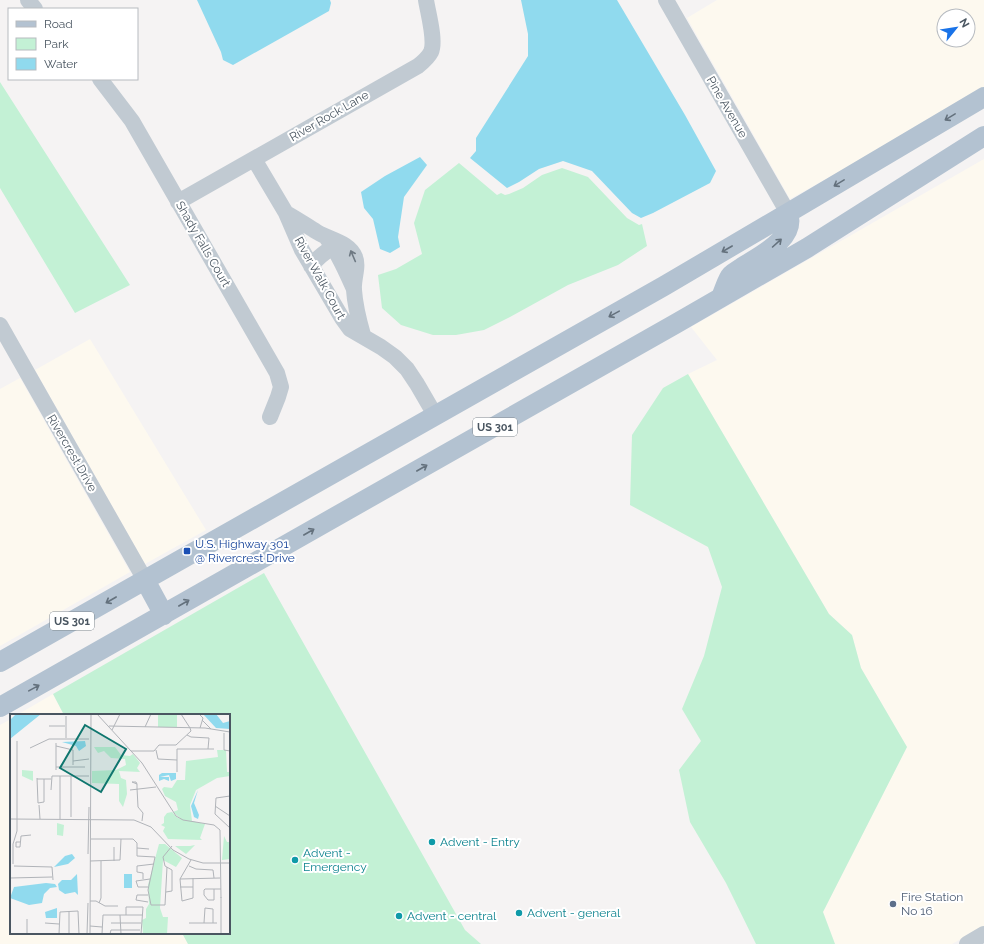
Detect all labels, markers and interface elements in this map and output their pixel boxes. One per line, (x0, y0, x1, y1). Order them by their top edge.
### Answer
legend (8, 8, 138, 80)
north arrow (936, 8, 976, 48)
text: N (956, 16, 972, 30)
text: Road (44, 17, 73, 31)
text: Park (44, 37, 69, 51)
text: Water (44, 57, 78, 71)
street label: Pine Avenue (704, 74, 750, 140)
street label: River Rock Lane (287, 88, 371, 144)
one-way arrow (944, 113, 956, 121)
one-way arrow (833, 180, 845, 188)
street label: Shady Falls Court (173, 199, 233, 289)
street label: River Walk Court (292, 234, 348, 322)
one-way arrow (772, 238, 783, 247)
one-way arrow (721, 246, 733, 254)
one-way arrow (349, 251, 357, 263)
one-way arrow (608, 311, 620, 318)
street label: Rivercrest Drive (44, 412, 100, 494)
road number: US 301 (473, 418, 517, 436)
one-way arrow (416, 464, 428, 471)
one-way arrow (303, 528, 315, 536)
place label: U.S. Highway 301 @ Rivercrest Drive (195, 537, 295, 565)
marker: U.S. Highway 301 @ Rivercrest Drive (182, 546, 192, 556)
one-way arrow (105, 596, 117, 604)
one-way arrow (178, 599, 190, 607)
road number: US 301 (50, 612, 94, 630)
one-way arrow (28, 683, 40, 691)
inset map (10, 714, 230, 934)
place label: Advent - Entry (440, 835, 520, 849)
marker: Advent - Entry (427, 837, 437, 847)
place label: Advent - Emergency (303, 846, 367, 874)
marker: Advent - Emergency (290, 855, 300, 865)
place label: Fire Station No 16 (901, 890, 963, 918)
marker: Fire Station No 16 (888, 899, 898, 909)
place label: Advent - general (527, 906, 621, 920)
marker: Advent - general (514, 908, 524, 918)
place label: Advent - central (407, 909, 497, 923)
marker: Advent - central (394, 911, 404, 921)

